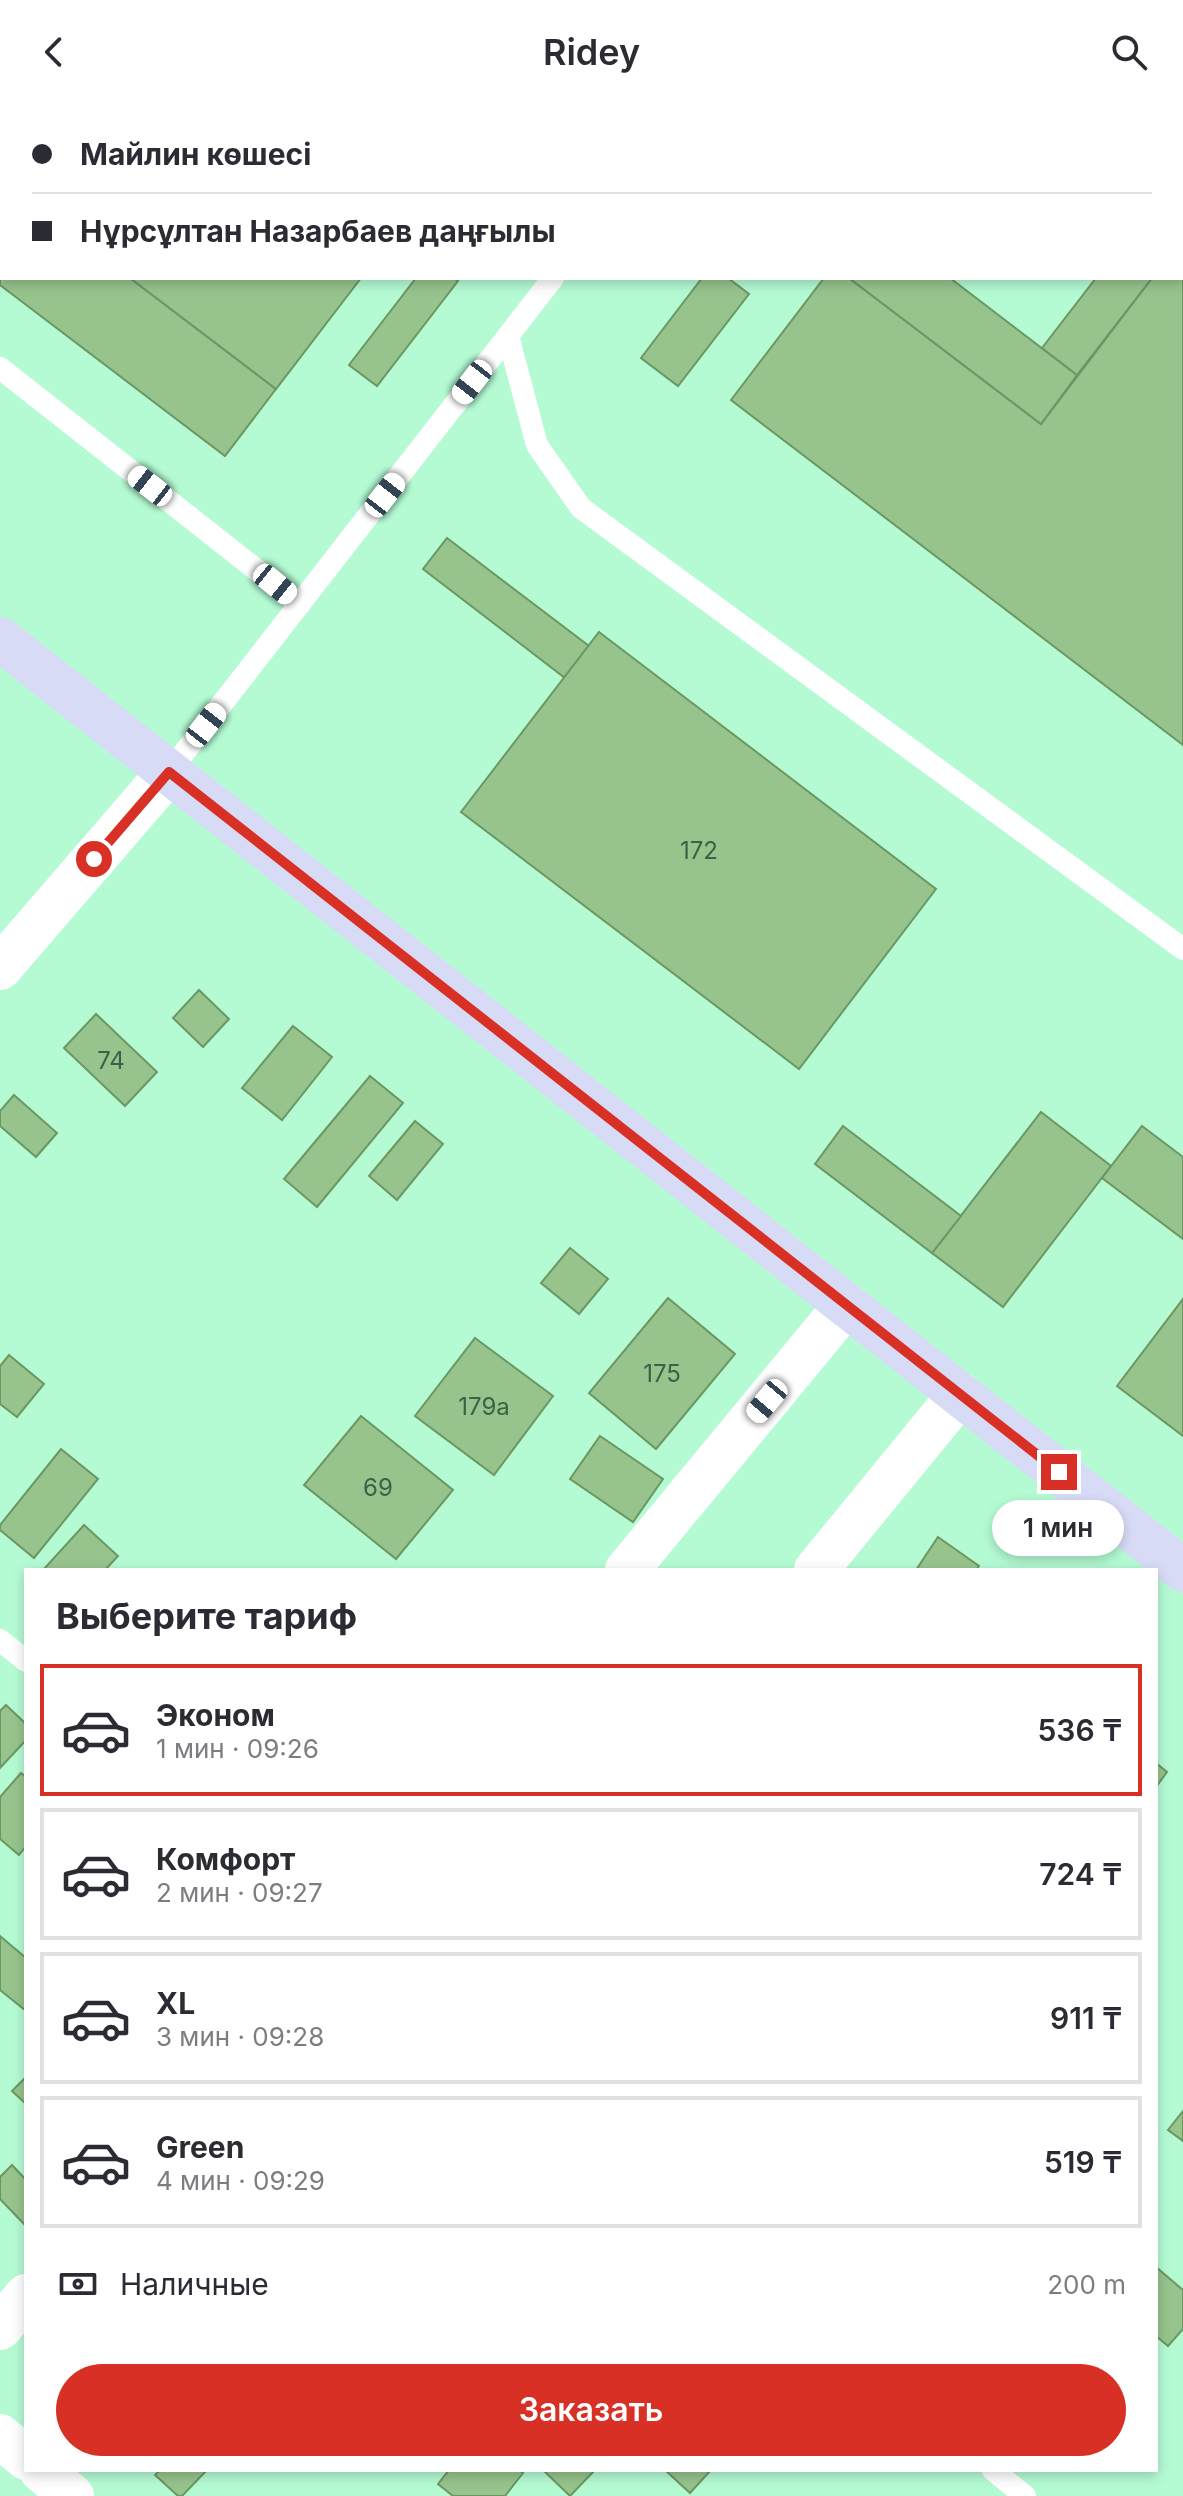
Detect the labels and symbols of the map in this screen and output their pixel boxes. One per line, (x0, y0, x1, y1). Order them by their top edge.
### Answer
car (448, 356, 496, 408)
car (124, 462, 176, 510)
car (361, 469, 409, 521)
car (249, 560, 301, 608)
car (182, 699, 230, 751)
house number: 172 (680, 836, 718, 865)
route start (76, 841, 112, 877)
house number: 74 (97, 1046, 125, 1075)
house number: 175 (643, 1359, 681, 1388)
car (742, 1375, 792, 1427)
house number: 179а (458, 1392, 510, 1421)
route end (1041, 1454, 1077, 1490)
house number: 69 (363, 1473, 393, 1502)
callout: 1 мин (993, 1500, 1125, 1556)

